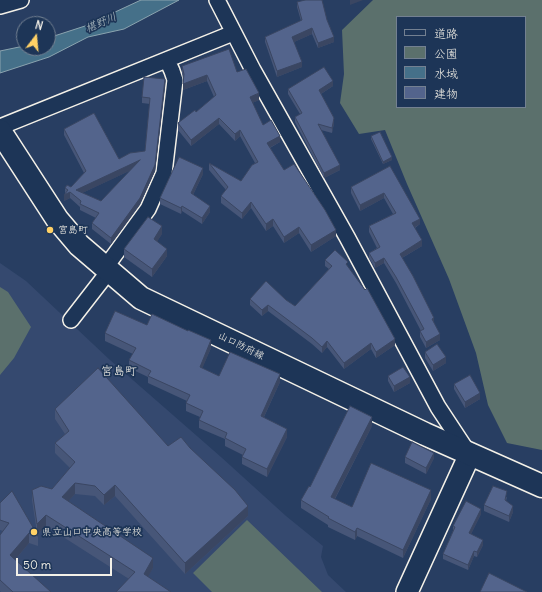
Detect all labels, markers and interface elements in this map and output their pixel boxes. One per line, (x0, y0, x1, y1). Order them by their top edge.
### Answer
water label: 椹野川 (83, 10, 119, 36)
north arrow (16, 16, 56, 56)
legend (396, 16, 526, 108)
text: N (33, 18, 45, 33)
text: 道路 (434, 26, 458, 41)
text: 公園 (434, 46, 458, 61)
text: 水域 (434, 66, 458, 81)
text: 建物 (434, 86, 458, 101)
place label: 宮島町 (58, 224, 88, 236)
marker: 宮島町 (45, 225, 55, 235)
street label: 山口防府線 (216, 330, 266, 362)
district label: 宮島町 (101, 365, 137, 379)
place label: 県立山口中央高等学校 (42, 526, 142, 538)
marker: 県立山口中央高等学校 (29, 527, 39, 537)
scale bar (18, 550, 114, 576)
text: 50 m (23, 557, 51, 572)

